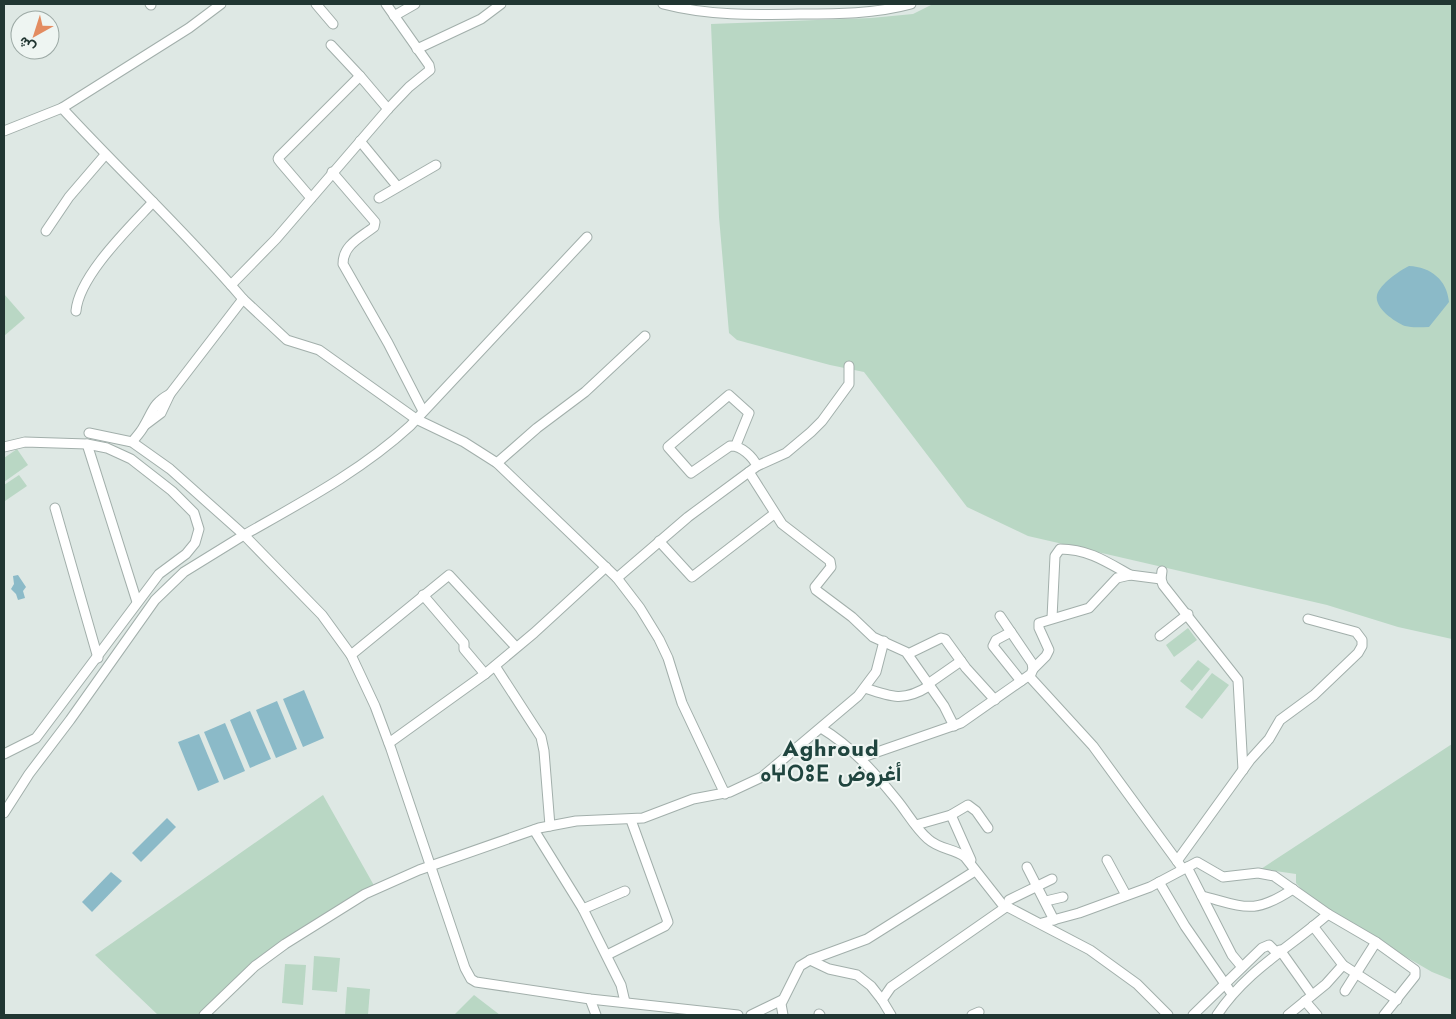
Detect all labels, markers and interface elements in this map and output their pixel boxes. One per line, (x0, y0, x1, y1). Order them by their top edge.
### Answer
north arrow (10, 10, 60, 60)
text: ش (14, 32, 40, 58)
district label: Aghroud ⴰⵖⵔⵓⴹ أغروض (760, 732, 902, 789)

